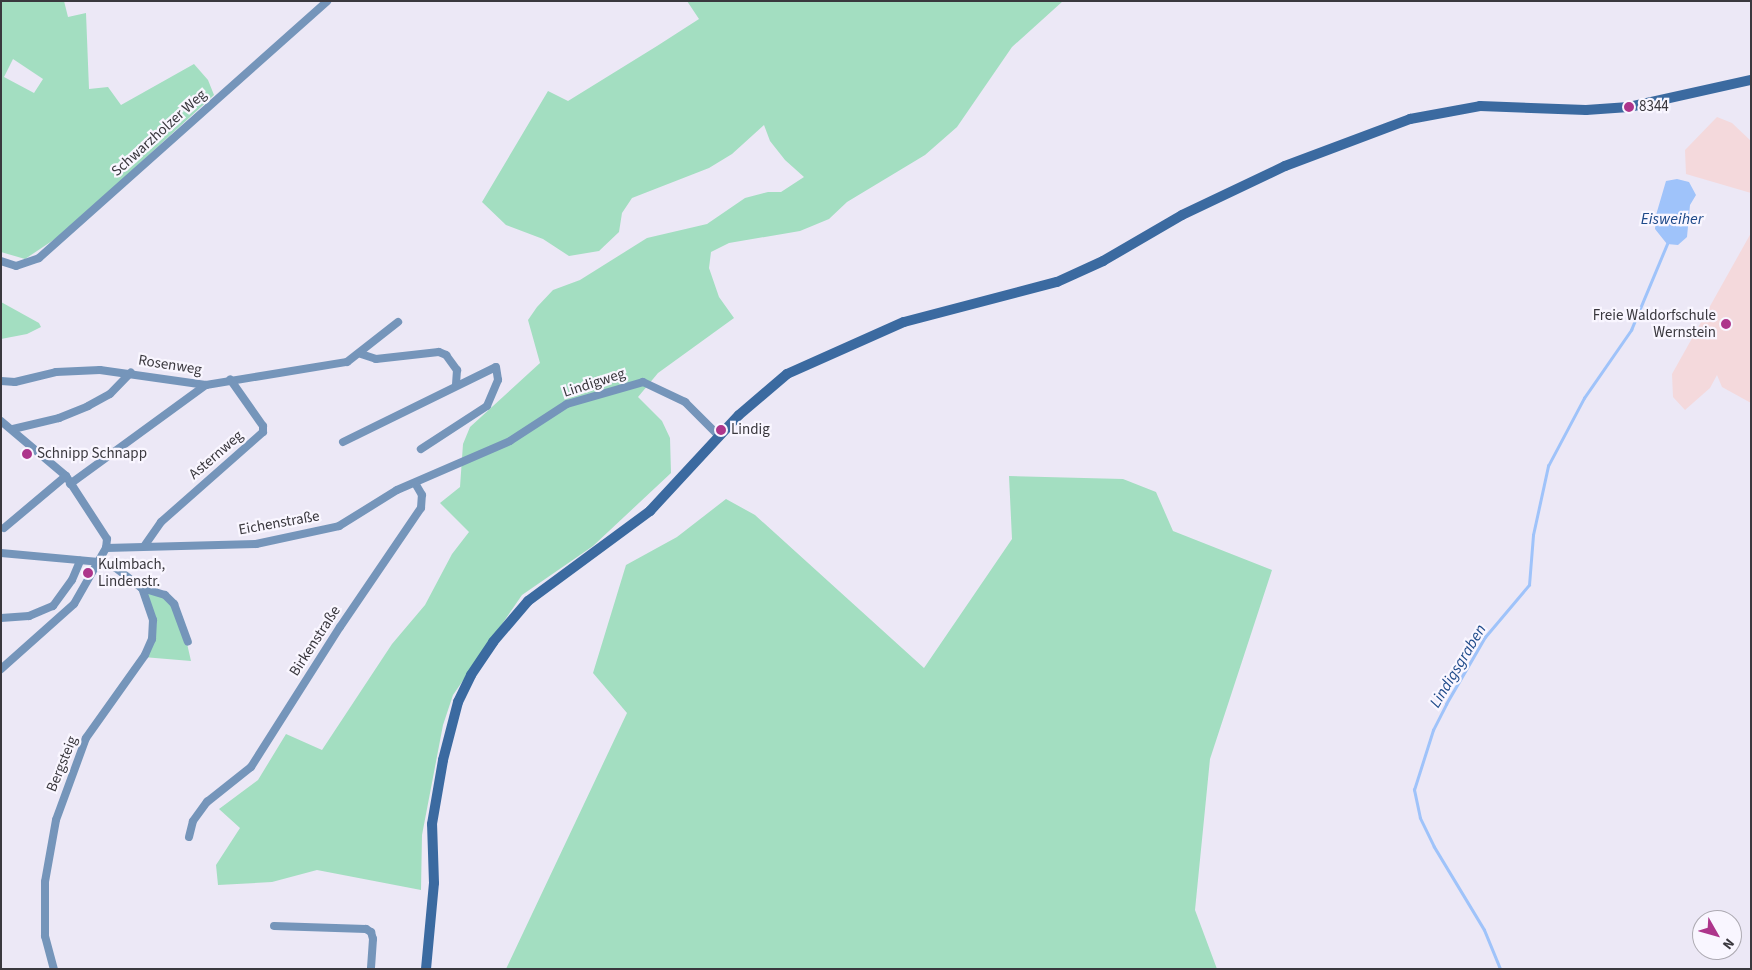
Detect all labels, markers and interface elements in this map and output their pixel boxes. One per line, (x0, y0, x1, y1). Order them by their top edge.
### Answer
street label: Schwarzholzer Weg (108, 86, 210, 180)
place label: 8344 (1639, 98, 1669, 116)
marker: 8344 (1623, 101, 1635, 113)
water label: Eisweiher (1641, 209, 1703, 229)
place label: Freie Waldorfschule Wernstein (1593, 306, 1716, 341)
marker: Freie Waldorfschule Wernstein (1720, 318, 1732, 330)
street label: Rosenweg (137, 351, 203, 379)
street label: Lindigweg (561, 365, 627, 401)
place label: Lindig (731, 421, 770, 439)
marker: Lindig (715, 424, 727, 436)
street label: Asternweg (185, 427, 247, 483)
place label: Schnipp Schnapp (37, 445, 147, 463)
marker: Schnipp Schnapp (21, 448, 33, 460)
street label: Eichenstraße (237, 507, 321, 539)
place label: Kulmbach, Lindenstr. (98, 555, 165, 590)
marker: Kulmbach, Lindenstr. (82, 567, 94, 579)
street label: Birkenstraße (286, 603, 344, 679)
water label: Lindigsgraben (1426, 621, 1490, 711)
street label: Bergsteig (43, 734, 81, 794)
north arrow (1692, 910, 1742, 960)
text: N (1717, 934, 1739, 953)

